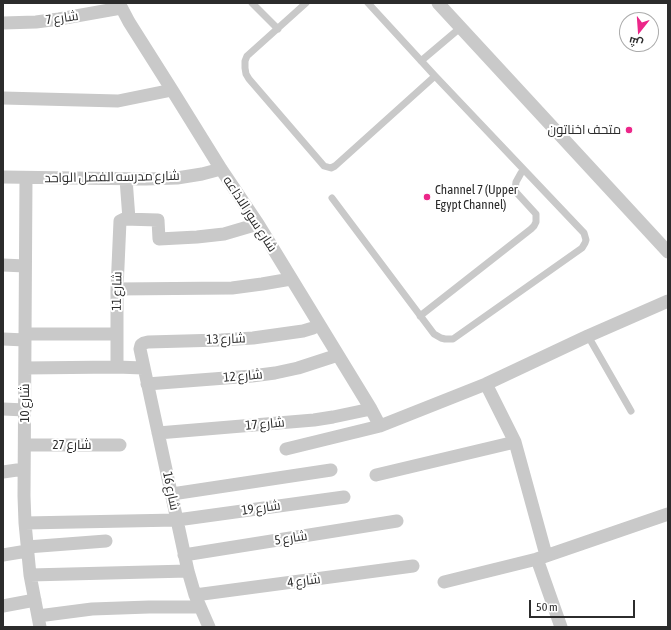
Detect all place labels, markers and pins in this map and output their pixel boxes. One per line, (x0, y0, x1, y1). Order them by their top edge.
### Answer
place label: متحف اخناتون (547, 122, 621, 138)
marker: متحف اخناتون (624, 125, 634, 135)
place label: Channel 7 (Upper Egypt Channel) (435, 182, 518, 213)
marker: Channel 7 (Upper Egypt Channel) (422, 192, 432, 202)

